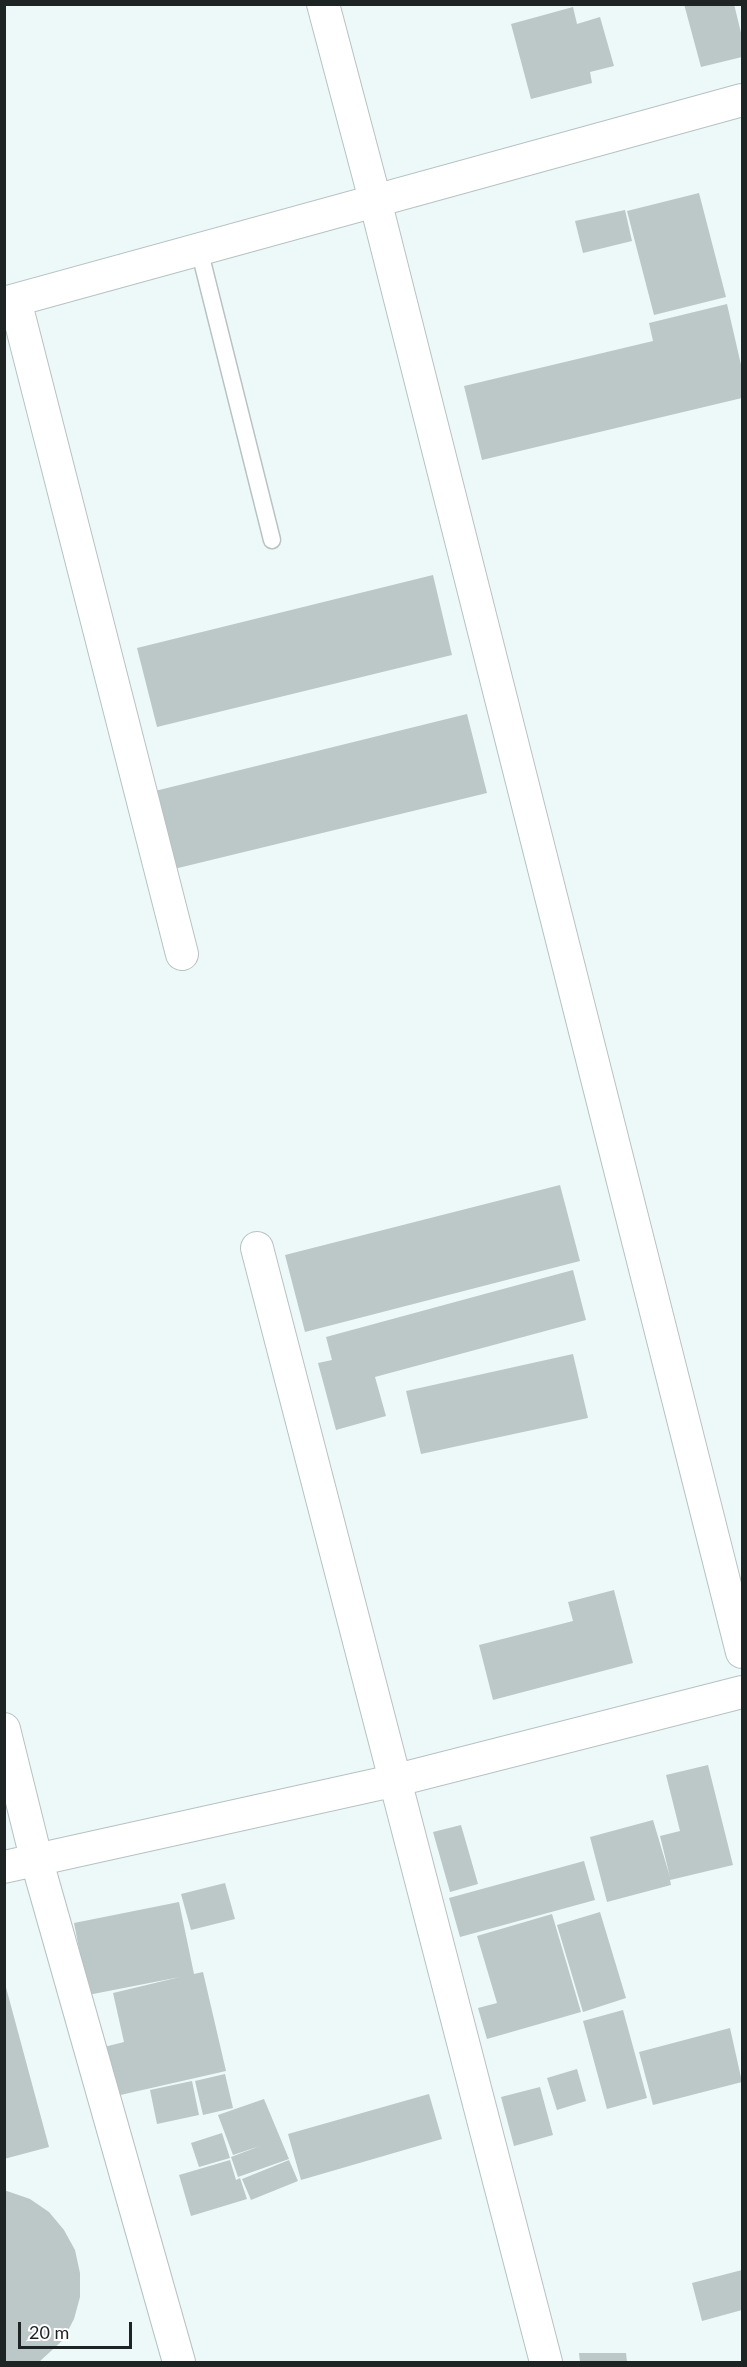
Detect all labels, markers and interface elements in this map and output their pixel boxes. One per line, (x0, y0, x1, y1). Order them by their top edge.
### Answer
scale bar (21, 2310, 135, 2348)
text: 20 m (29, 2321, 69, 2343)

